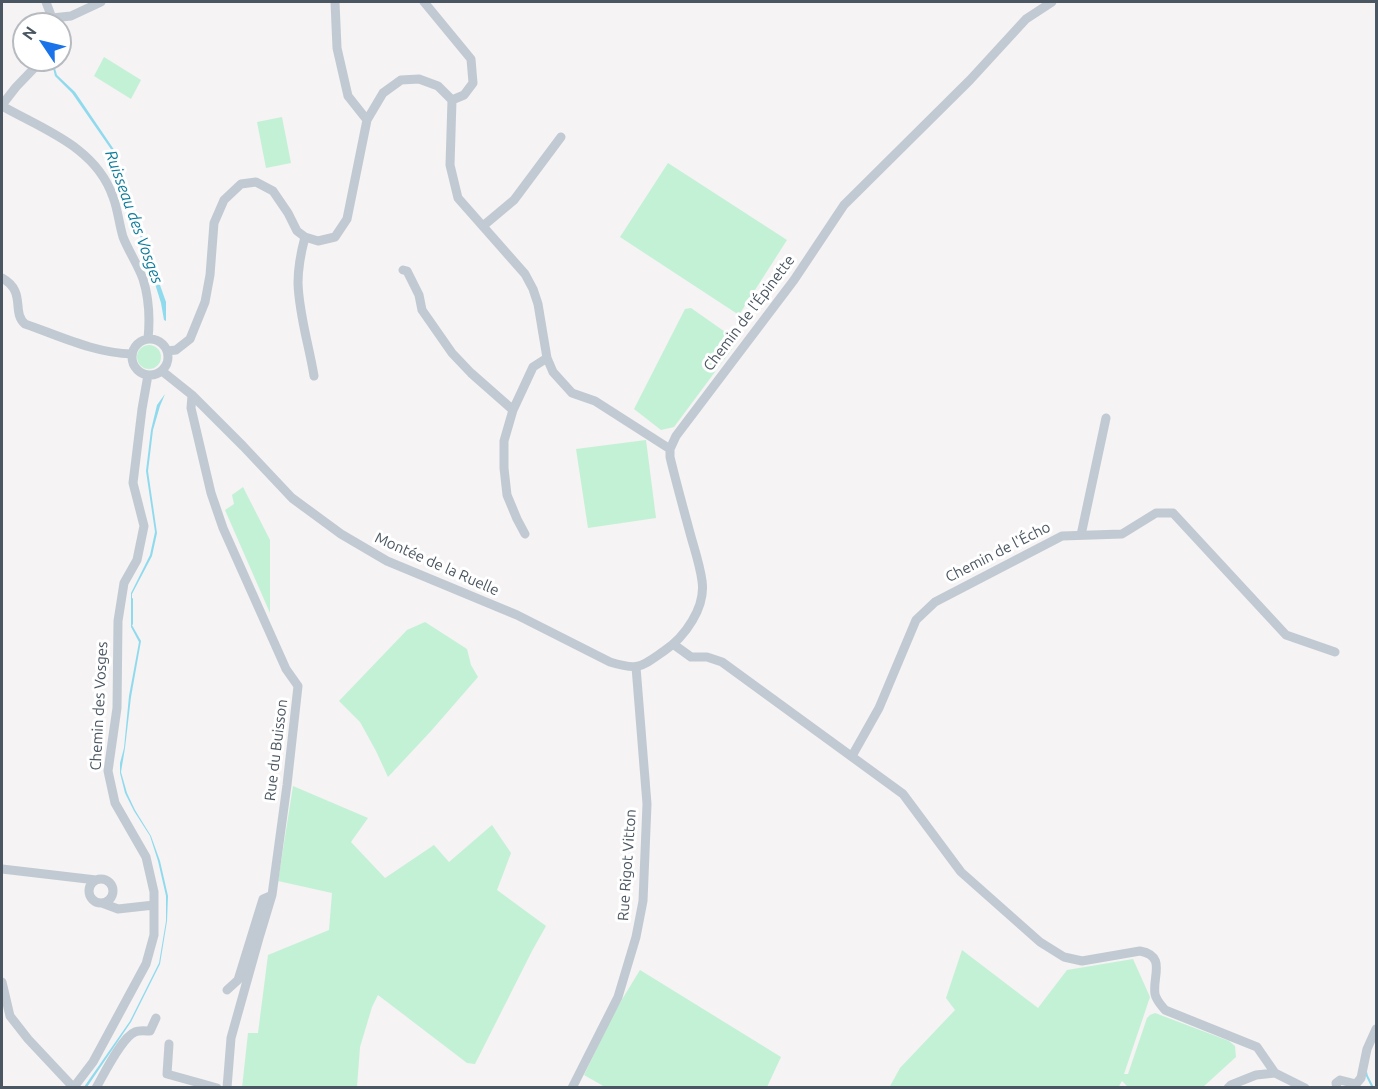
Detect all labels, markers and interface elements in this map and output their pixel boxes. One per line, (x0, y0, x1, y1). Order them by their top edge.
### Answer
north arrow (12, 12, 72, 72)
text: N (18, 23, 40, 43)
water label: Ruisseau des Vosges (101, 148, 167, 286)
street label: Chemin de l'Épinette (700, 252, 798, 374)
street label: Chemin de l'Écho (943, 518, 1053, 586)
street label: Montée de la Ruelle (372, 528, 502, 600)
street label: Chemin des Vosges (87, 641, 111, 771)
street label: Rue du Buisson (261, 698, 291, 802)
street label: Rue Rigot Vitton (614, 808, 640, 922)

